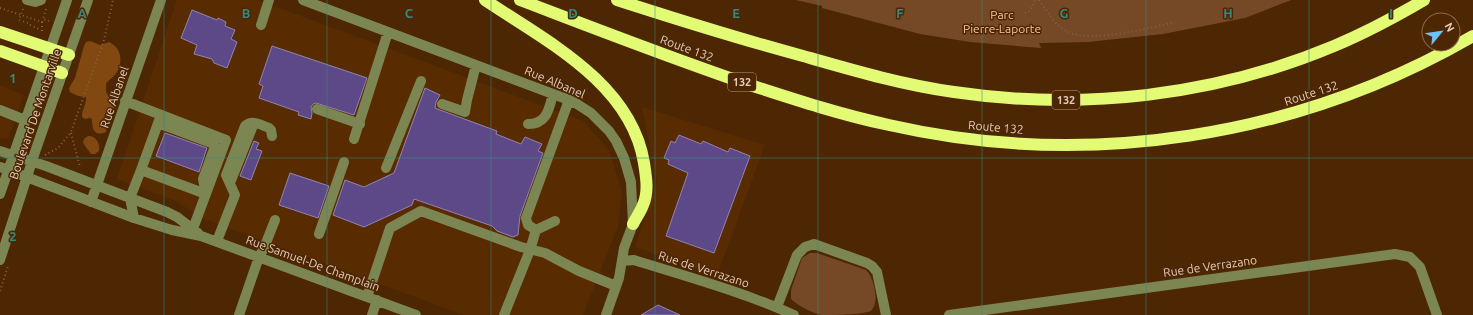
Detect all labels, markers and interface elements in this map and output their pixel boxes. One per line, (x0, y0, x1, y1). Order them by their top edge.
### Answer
text: A (77, 6, 87, 20)
text: B (242, 6, 251, 20)
text: C (405, 6, 414, 20)
text: D (568, 6, 578, 20)
text: E (732, 6, 740, 20)
text: F (896, 6, 904, 20)
text: G (1060, 6, 1069, 20)
text: H (1223, 6, 1233, 20)
text: I (1389, 6, 1393, 20)
park label: Parc Pierre-Laporte (963, 8, 1041, 35)
north arrow (1421, 12, 1461, 52)
text: N (1443, 21, 1457, 34)
street label: Route 132 (659, 32, 715, 64)
street label: Boulevard De Montarville (7, 47, 63, 181)
street label: Rue Albanel (523, 63, 587, 101)
street label: Rue Albanel (97, 64, 131, 130)
text: 1 (9, 71, 17, 85)
road number: 132 (728, 73, 756, 91)
street label: Route 132 (1283, 78, 1339, 108)
road number: 132 (1052, 91, 1080, 109)
street label: Route 132 (968, 118, 1024, 136)
text: 2 (9, 229, 17, 243)
street label: Rue Samuel-De Champlain (244, 233, 382, 293)
street label: Rue de Verrazano (657, 248, 751, 290)
street label: Rue de Verrazano (1162, 253, 1258, 279)

